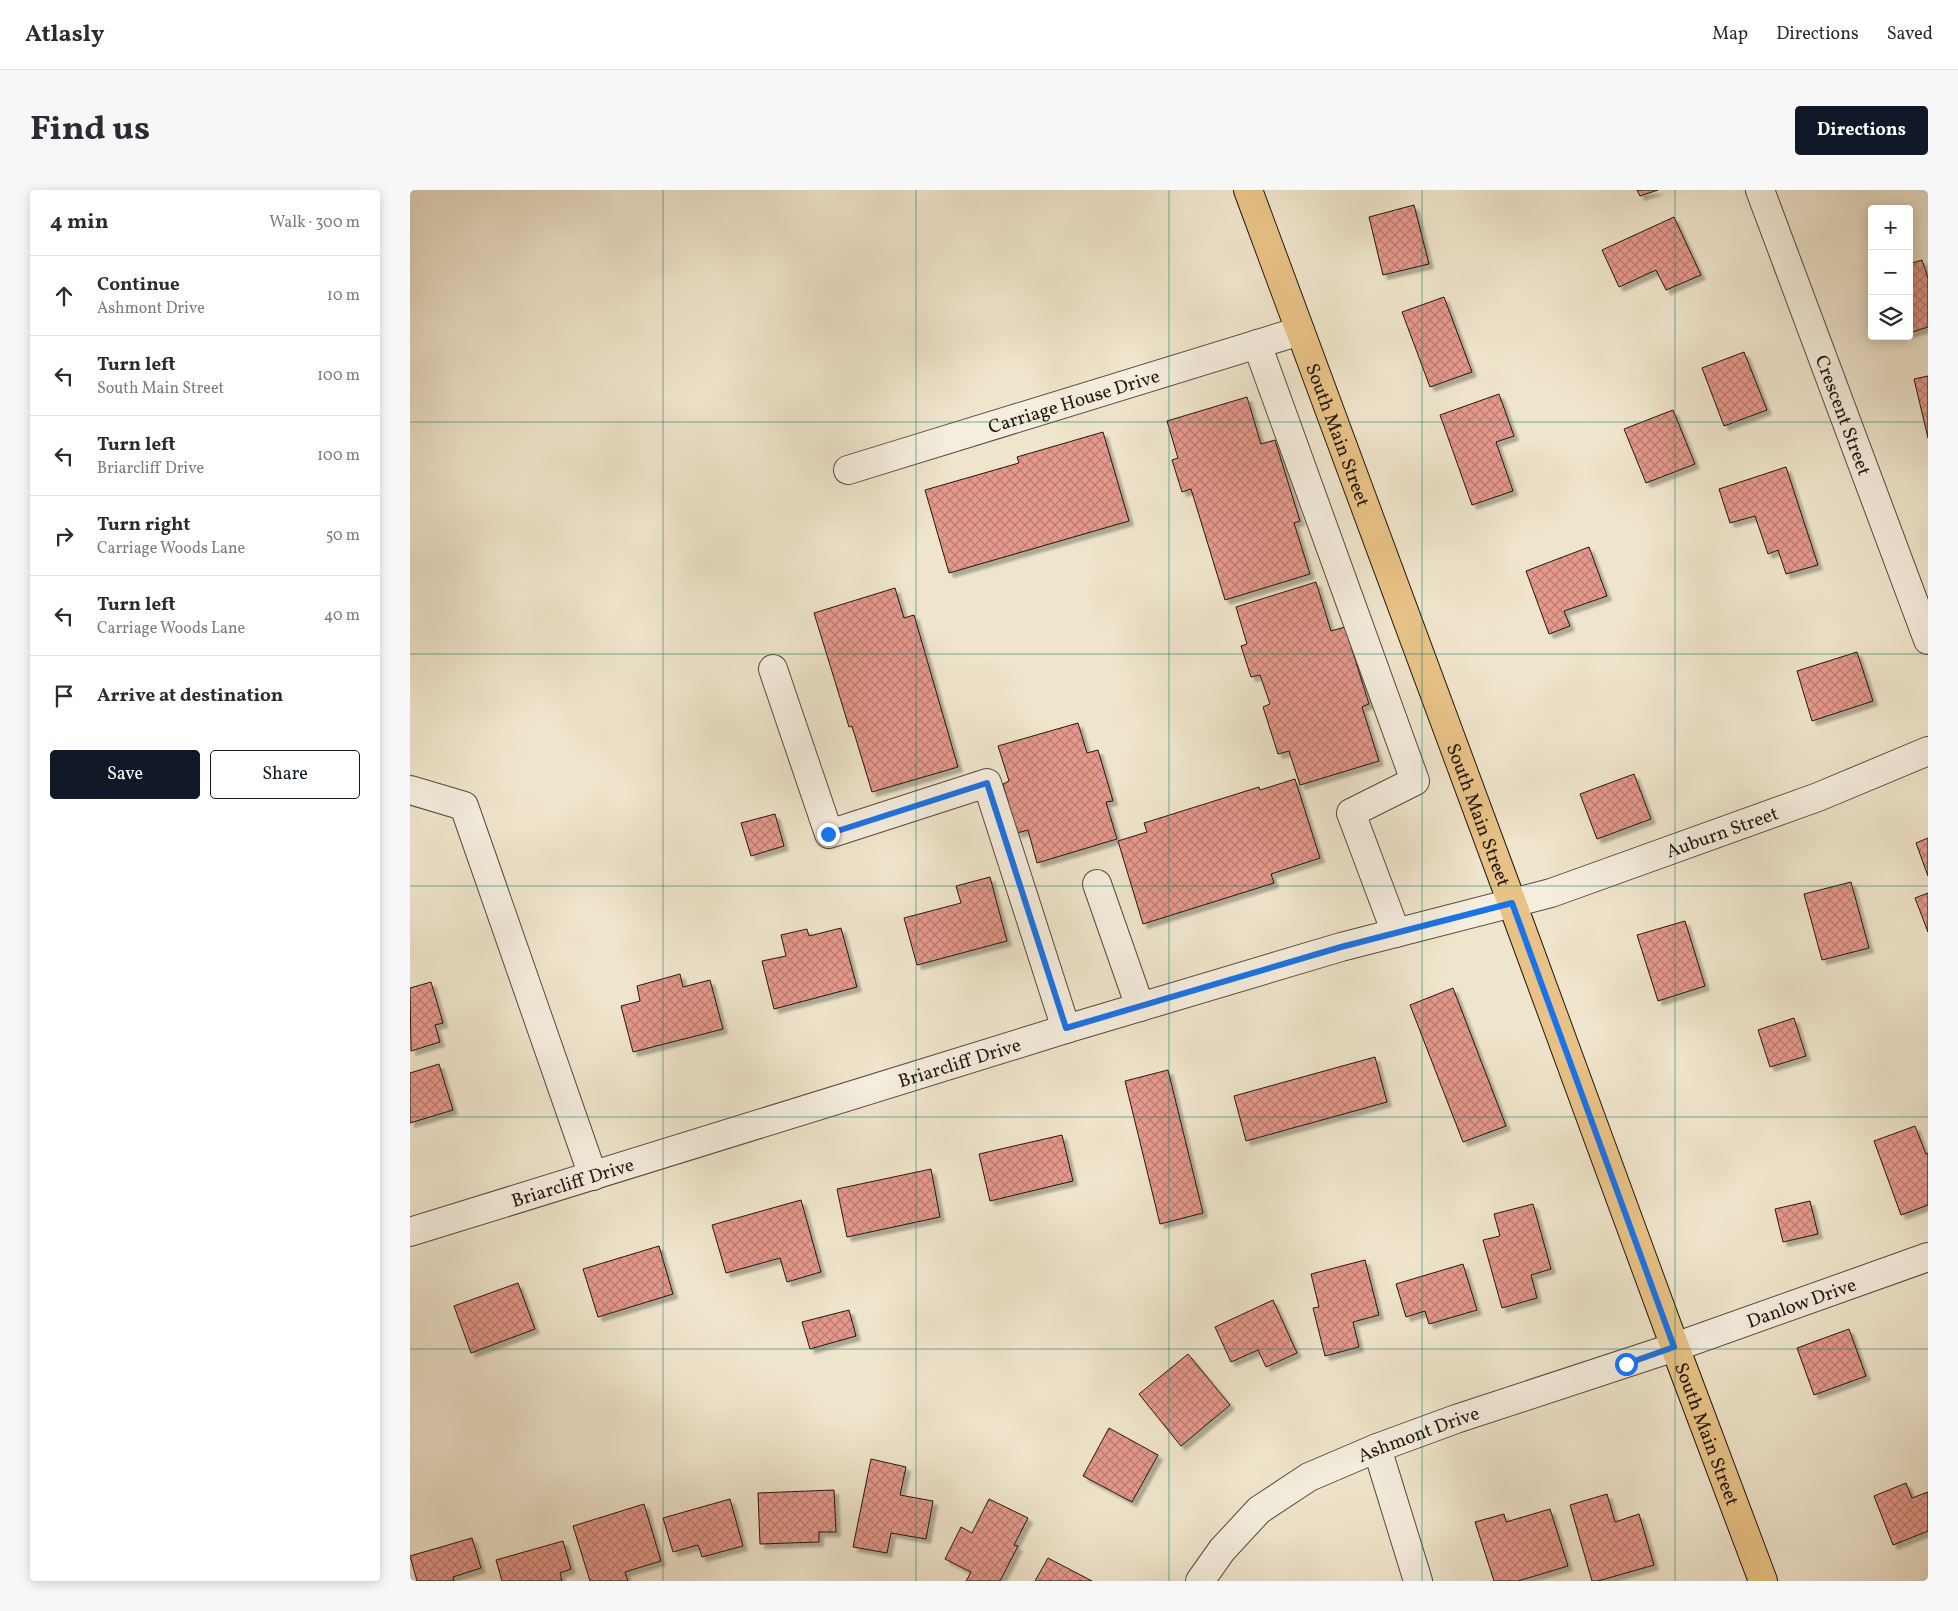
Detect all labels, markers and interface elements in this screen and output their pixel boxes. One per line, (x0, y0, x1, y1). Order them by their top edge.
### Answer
text: Atlasly (25, 18, 104, 52)
text: Map (1712, 22, 1748, 47)
text: Directions (1776, 22, 1859, 47)
text: Saved (1887, 22, 1933, 47)
text: Find us (30, 106, 150, 154)
button: Directions (1795, 106, 1928, 155)
map controls (1868, 205, 1913, 340)
button: + (1868, 205, 1913, 250)
text: 4 min (50, 208, 109, 237)
text: Walk · 300 m (269, 212, 360, 234)
button: − (1868, 250, 1913, 295)
text: Continue (97, 272, 180, 298)
icon: ahead (50, 282, 78, 310)
text: 10 m (327, 285, 360, 307)
button: layers (1868, 295, 1913, 340)
text: Ashmont Drive (97, 298, 205, 320)
text: Turn left (97, 352, 176, 378)
street label: Crescent Street (1808, 352, 1877, 480)
street label: South Main Street (1298, 360, 1375, 511)
icon: left (50, 362, 78, 390)
street label: Carriage House Drive (985, 364, 1163, 441)
text: 100 m (317, 365, 360, 387)
text: South Main Street (97, 378, 224, 400)
text: Turn left (97, 432, 176, 458)
icon: left (50, 442, 78, 470)
text: 100 m (317, 445, 360, 467)
text: Briarcliff Drive (97, 458, 204, 480)
text: Turn right (97, 512, 190, 538)
icon: right (50, 522, 78, 550)
text: 50 m (326, 525, 360, 547)
text: Carriage Woods Lane (97, 538, 245, 560)
text: Turn left (97, 592, 176, 618)
icon: left (50, 602, 78, 630)
text: 40 m (324, 605, 360, 627)
text: Carriage Woods Lane (97, 618, 245, 640)
icon: arrive (50, 682, 78, 710)
text: Arrive at destination (97, 683, 283, 709)
street label: South Main Street (1439, 740, 1516, 891)
button: Save (50, 750, 200, 799)
button: Share (210, 750, 360, 799)
street label: Auburn Street (1663, 801, 1783, 866)
route end (817, 823, 840, 846)
street label: Briarcliff Drive (895, 1033, 1025, 1095)
street label: Briarcliff Drive (508, 1152, 638, 1215)
street label: Danlow Drive (1744, 1273, 1860, 1335)
route start (1615, 1353, 1638, 1376)
street label: South Main Street (1667, 1359, 1745, 1510)
street label: Ashmont Drive (1354, 1401, 1483, 1470)

